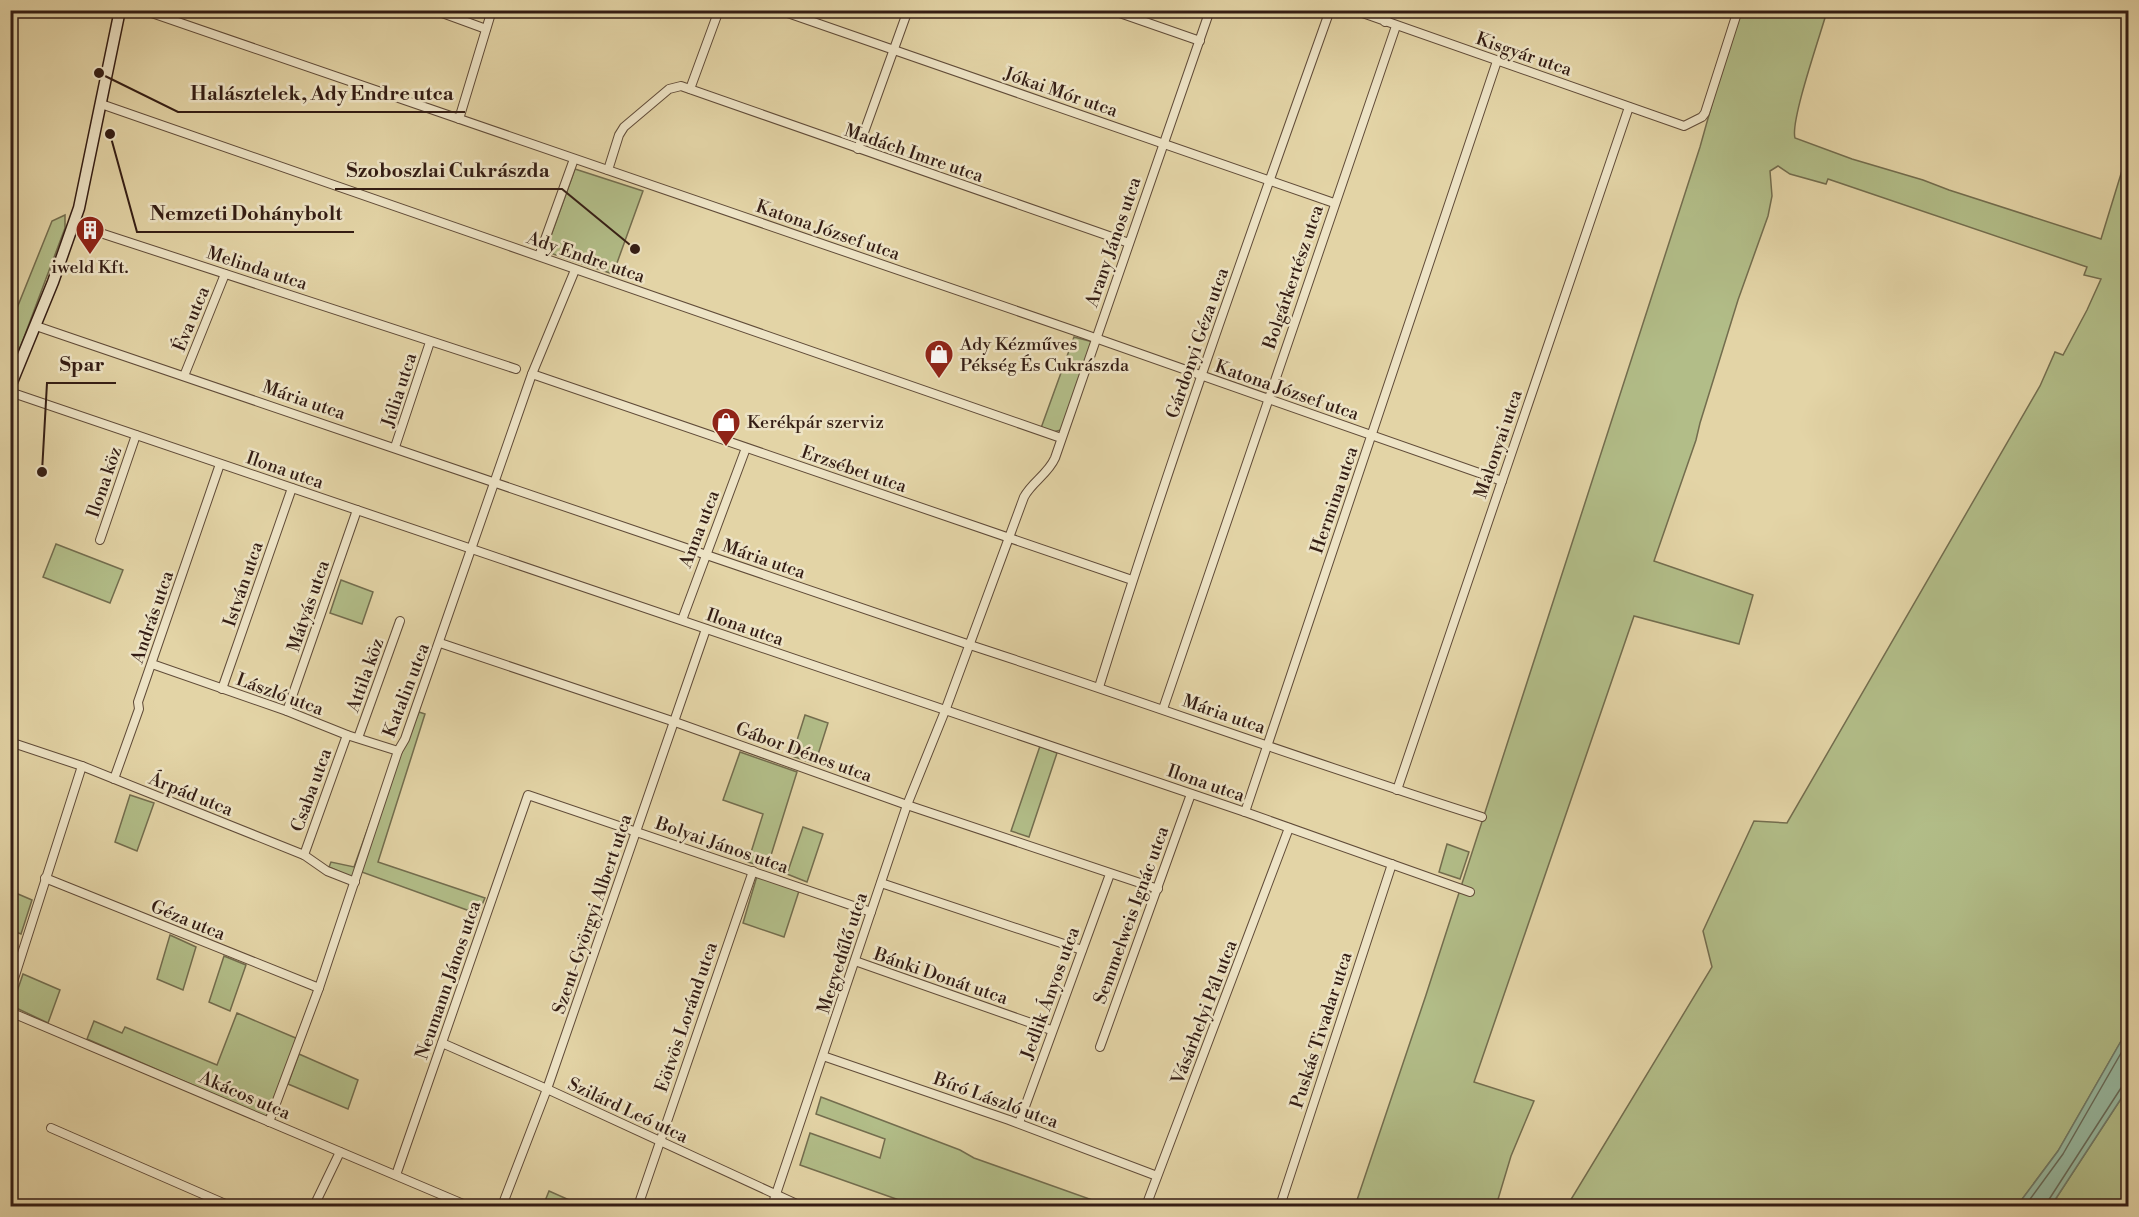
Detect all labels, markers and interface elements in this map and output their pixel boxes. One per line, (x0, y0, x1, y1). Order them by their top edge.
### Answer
street label: Kisgyár utca (1473, 27, 1576, 82)
street label: Jókai Mór utca (1000, 62, 1122, 123)
callout: Halásztelek, Ady Endre utca (178, 74, 465, 112)
text: Halásztelek, Ady Endre utca (190, 82, 454, 107)
street label: Madách Imre utca (841, 119, 987, 188)
callout: Szoboszlai Cukrászda (335, 151, 562, 189)
text: Szoboszlai Cukrászda (346, 159, 550, 184)
street label: Arany János utca (1080, 173, 1147, 311)
callout: Nemzeti Dohánybolt (137, 194, 354, 232)
street label: Katona József utca (753, 195, 904, 266)
street label: Bolgárkertész utca (1258, 201, 1329, 353)
text: Nemzeti Dohánybolt (150, 202, 343, 227)
building icon: iweld Kft. (74, 214, 106, 256)
street label: Ady Endre utca (523, 226, 649, 289)
street label: Melinda utca (204, 241, 311, 296)
place label: iweld Kft. (51, 256, 129, 279)
street label: Gárdonyi Géza utca (1161, 264, 1234, 421)
street label: Éva utca (168, 282, 215, 355)
place label: Ady Kézműves Pékség És Cukrászda (959, 333, 1130, 377)
shop icon: Ady Kézműves Pékség És Cukrászda (923, 338, 955, 380)
callout: Spar (47, 345, 116, 383)
street label: Júlia utca (376, 349, 423, 431)
text: Spar (59, 353, 105, 378)
street label: Katona József utca (1212, 355, 1363, 426)
street label: Mária utca (259, 376, 349, 426)
street label: Malonyai utca (1469, 386, 1528, 501)
shop icon: Kerékpár szerviz (710, 406, 742, 448)
place label: Kerékpár szerviz (747, 411, 884, 434)
street label: Erzsébet utca (798, 441, 910, 499)
street label: Hermina utca (1305, 443, 1364, 557)
street label: Ilona köz (82, 444, 127, 521)
street label: Ilona utca (243, 447, 327, 495)
street label: Anna utca (674, 486, 725, 572)
street label: Mária utca (719, 535, 809, 585)
street label: István utca (218, 538, 269, 630)
street label: Mátyás utca (282, 556, 335, 655)
street label: András utca (126, 567, 179, 667)
street label: Ilona utca (703, 604, 787, 652)
street label: Attila köz (341, 635, 389, 716)
street label: Katalin utca (378, 639, 435, 741)
street label: László utca (233, 668, 327, 721)
street label: Mária utca (1179, 690, 1269, 740)
street label: Gábor Dénes utca (733, 717, 876, 788)
street label: Csaba utca (286, 745, 337, 835)
street label: Ilona utca (1164, 760, 1248, 808)
street label: Árpád utca (144, 767, 237, 822)
street label: Szent-Györgyi Albert utca (547, 810, 638, 1017)
street label: Bolyai János utca (651, 812, 792, 879)
street label: Semmelweis Ignác utca (1089, 822, 1175, 1007)
street label: Megyedűlő utca (812, 889, 873, 1017)
street label: Géza utca (147, 895, 229, 946)
street label: Neumann János utca (411, 897, 487, 1063)
street label: Jedlik Ányos utca (1016, 923, 1085, 1063)
street label: Vásárhelyi Pál utca (1166, 936, 1243, 1089)
street label: Eötvös Loránd utca (650, 938, 723, 1095)
street label: Bánki Donát utca (870, 942, 1012, 1010)
street label: Puskás Tivadar utca (1285, 948, 1358, 1111)
street label: Akácos utca (195, 1066, 295, 1125)
street label: Bíró László utca (929, 1067, 1062, 1134)
street label: Szilárd Leó utca (564, 1072, 693, 1149)

